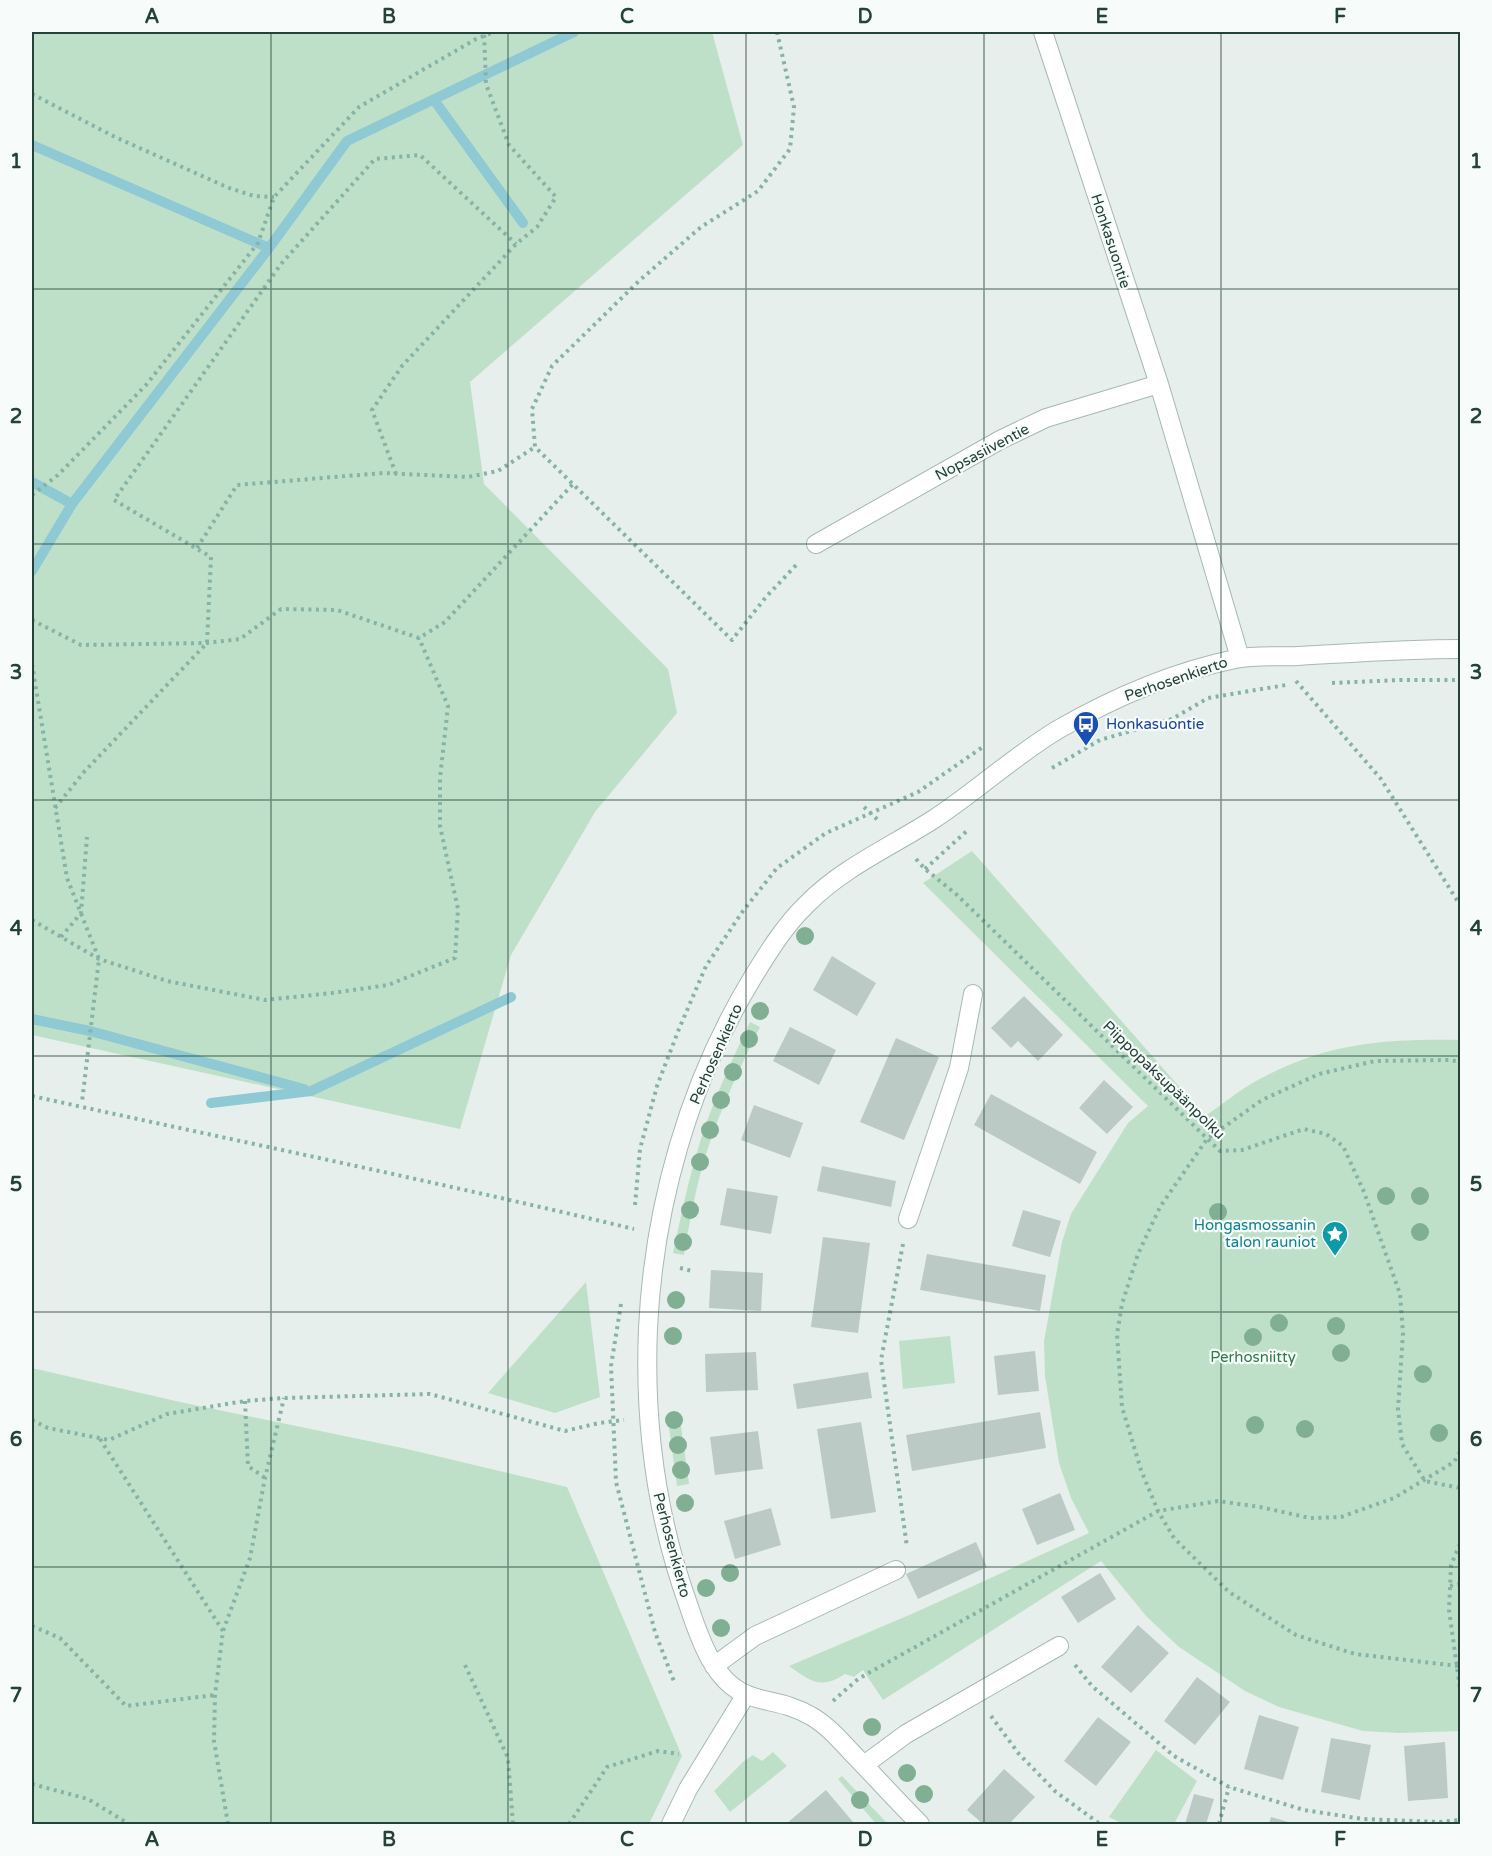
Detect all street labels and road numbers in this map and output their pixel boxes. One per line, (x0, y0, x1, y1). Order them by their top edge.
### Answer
street label: Honkasuontie (1087, 192, 1135, 290)
street label: Nopsasiiventie (932, 420, 1032, 484)
street label: Perhosenkierto (1122, 653, 1230, 705)
street label: Perhosenkierto (686, 1001, 746, 1107)
street label: Piippopaksupäänpolku (1099, 1017, 1229, 1143)
street label: Perhosenkierto (649, 1490, 695, 1600)

